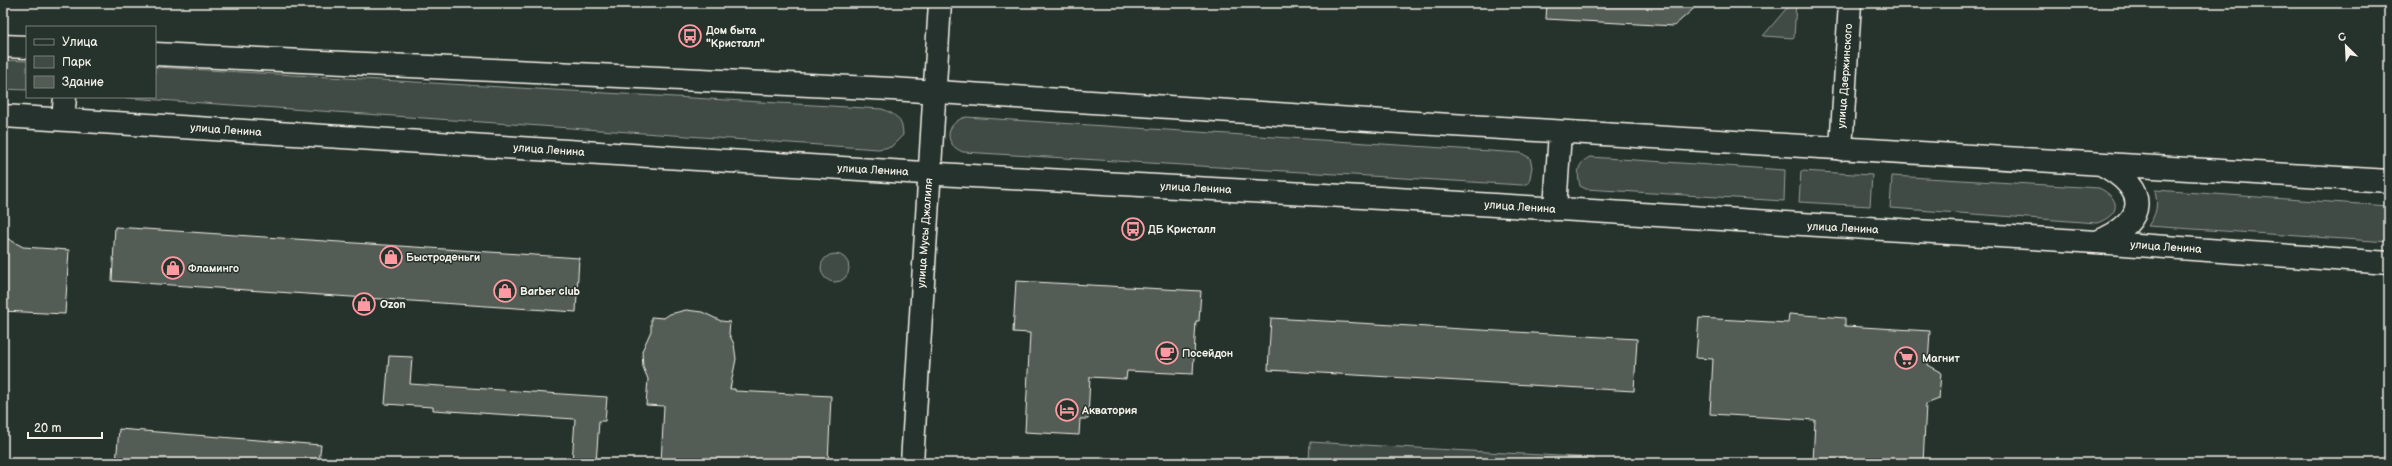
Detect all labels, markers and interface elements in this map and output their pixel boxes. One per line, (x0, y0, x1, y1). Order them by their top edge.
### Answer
bus stop icon: Дом быта "Кристалл" (677, 23, 703, 49)
street label: улица Дзержинского (1835, 23, 1855, 129)
place label: Дом быта "Кристалл" (706, 24, 765, 50)
legend (26, 26, 156, 98)
north arrow (2326, 26, 2366, 66)
text: С (2336, 30, 2349, 45)
text: Улица (62, 35, 98, 50)
text: Парк (62, 55, 92, 70)
text: Здание (62, 75, 104, 90)
street label: улица Ленина (190, 121, 263, 139)
street label: улица Ленина (513, 141, 586, 159)
street label: улица Ленина (837, 162, 910, 178)
street label: улица Мусы Джалиля (915, 177, 935, 289)
street label: улица Ленина (1160, 180, 1233, 196)
street label: улица Ленина (1484, 198, 1557, 216)
bus stop icon: ДБ Кристалл (1120, 216, 1146, 242)
street label: улица Ленина (1807, 220, 1880, 236)
place label: ДБ Кристалл (1148, 223, 1216, 236)
street label: улица Ленина (2130, 238, 2203, 256)
shop icon: Быстроденьги (378, 244, 404, 270)
place label: Быстроденьги (406, 251, 480, 264)
shop icon: Фламинго (160, 255, 186, 281)
place label: Фламинго (188, 262, 239, 275)
shop icon: Barber club (492, 278, 518, 304)
place label: Barber club (520, 285, 581, 298)
shop icon: Ozon (351, 291, 377, 317)
place label: Ozon (380, 298, 406, 311)
cafe icon: Посейдон (1154, 340, 1180, 366)
supermarket icon: Магнит (1893, 345, 1919, 371)
place label: Посейдон (1182, 347, 1233, 360)
place label: Магнит (1922, 352, 1961, 365)
hotel icon: Акватория (1054, 397, 1080, 423)
place label: Акватория (1081, 404, 1137, 417)
scale bar (28, 414, 102, 440)
text: 20 m (34, 421, 61, 436)

